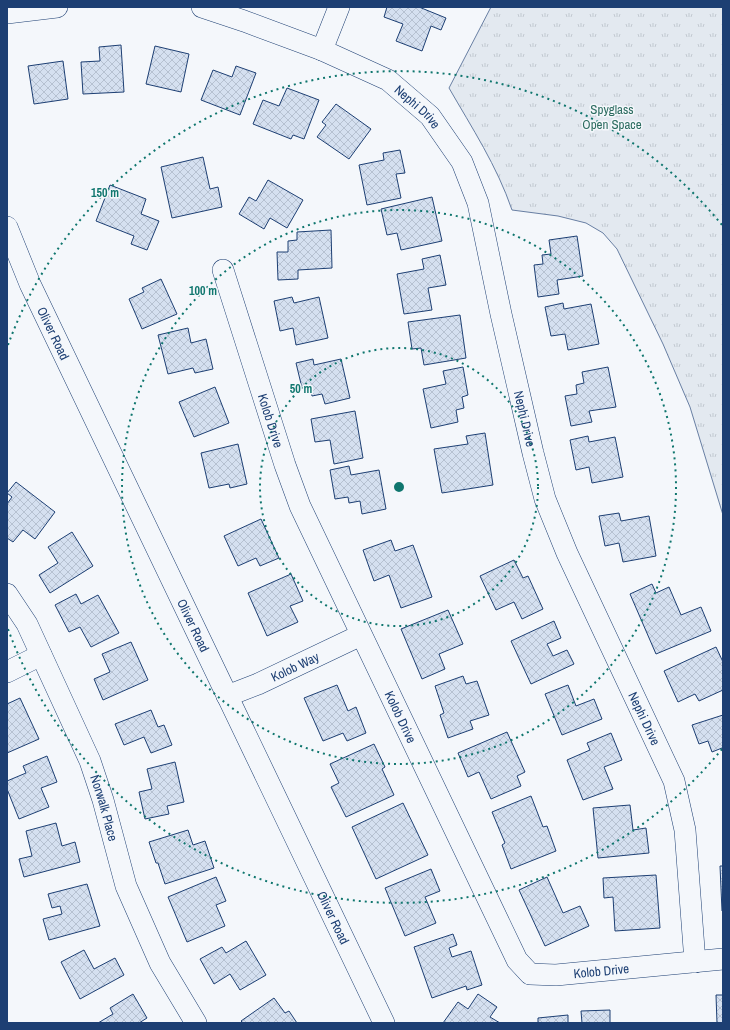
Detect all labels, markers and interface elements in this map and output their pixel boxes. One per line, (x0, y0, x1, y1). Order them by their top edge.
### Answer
street label: Nephi Drive (391, 81, 444, 132)
park label: Spyglass Open Space (582, 101, 642, 133)
text: 150 m (91, 185, 119, 201)
text: 100 m (189, 283, 217, 299)
street label: Oliver Road (33, 304, 73, 363)
text: 50 m (290, 381, 312, 397)
street label: Nephi Drive (510, 389, 539, 448)
street label: Kolob Drive (254, 392, 287, 450)
centre of rings (392, 480, 406, 494)
street label: Oliver Road (173, 596, 213, 655)
street label: Kolob Way (268, 648, 322, 686)
street label: Kolob Drive (381, 688, 420, 746)
street label: Nephi Drive (624, 689, 664, 748)
street label: Norwalk Place (86, 773, 122, 843)
street label: Oliver Road (313, 888, 353, 947)
street label: Kolob Drive (573, 960, 630, 982)

